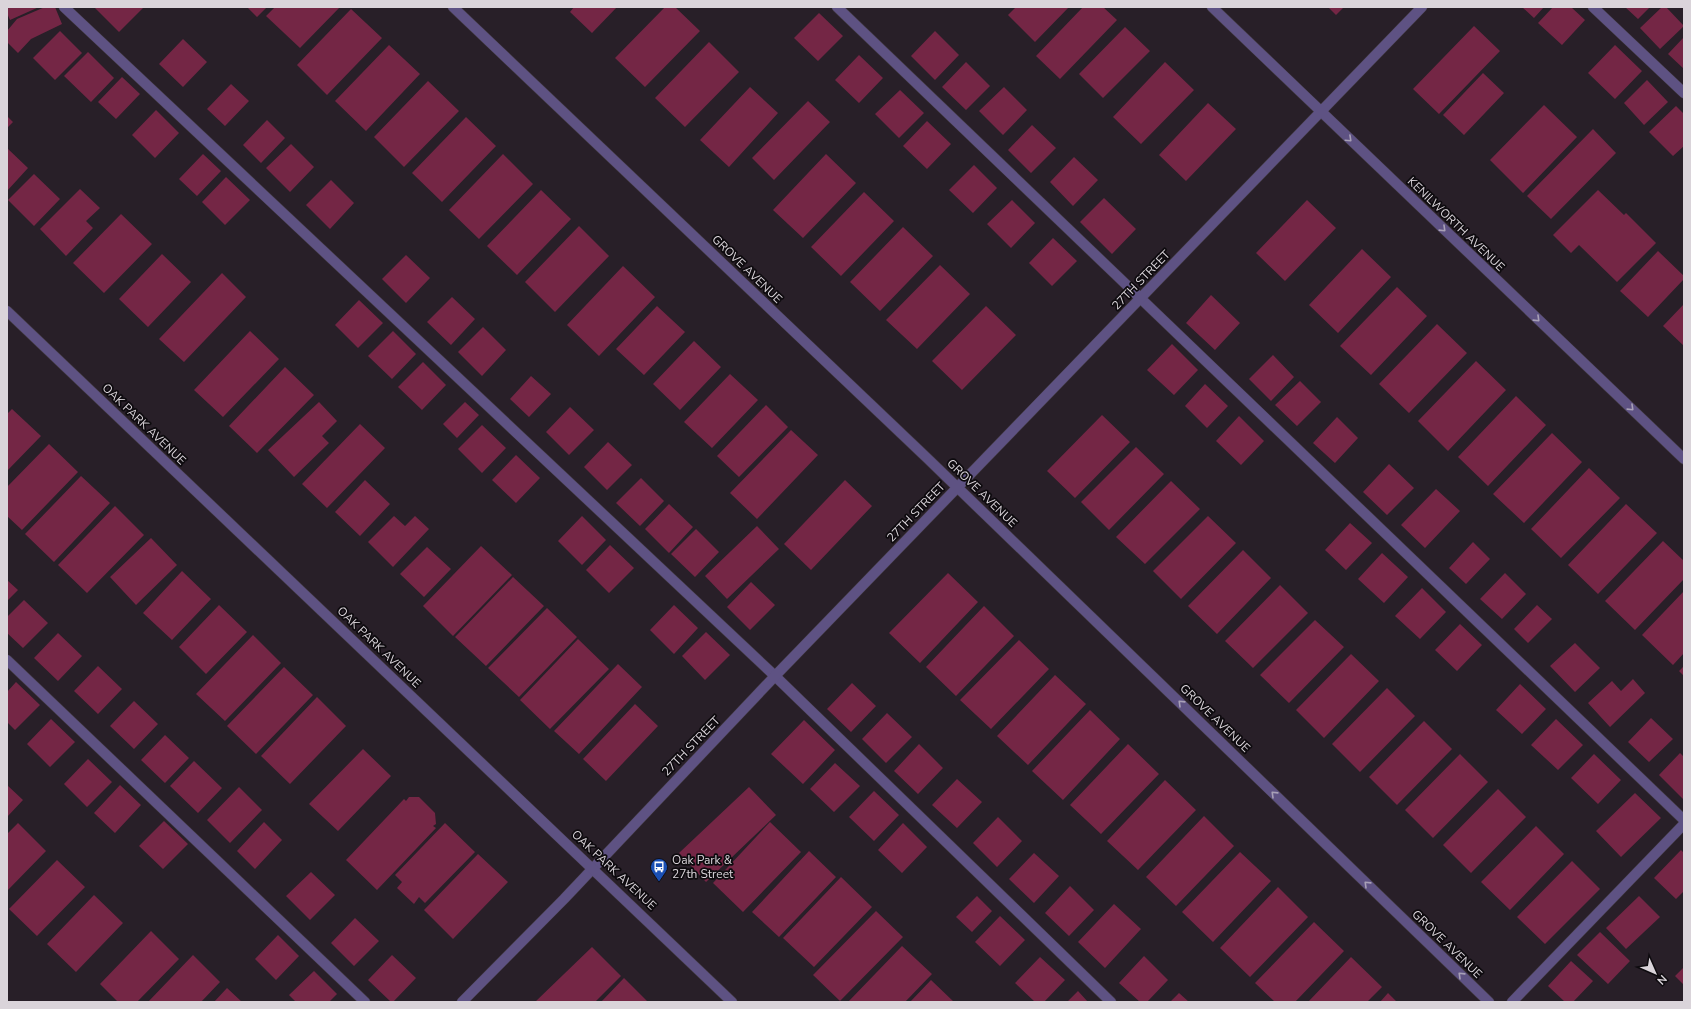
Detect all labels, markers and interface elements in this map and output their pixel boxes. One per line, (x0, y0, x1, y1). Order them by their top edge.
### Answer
one-way arrow (1344, 135, 1352, 142)
street label: KENILWORTH AVENUE (1404, 173, 1508, 275)
one-way arrow (1438, 224, 1446, 232)
street label: GROVE AVENUE (708, 231, 786, 307)
street label: 27TH STREET (1108, 246, 1174, 313)
one-way arrow (1532, 314, 1540, 322)
street label: OAK PARK AVENUE (99, 380, 189, 468)
one-way arrow (1626, 404, 1634, 411)
street label: GROVE AVENUE (943, 455, 1021, 531)
street label: 27TH STREET (883, 478, 949, 545)
street label: OAK PARK AVENUE (334, 603, 424, 691)
street label: GROVE AVENUE (1176, 680, 1254, 756)
one-way arrow (1178, 701, 1186, 708)
street label: 27TH STREET (658, 712, 724, 779)
one-way arrow (1271, 791, 1279, 799)
street label: OAK PARK AVENUE (568, 826, 660, 914)
place label: Oak Park & 27th Street (672, 852, 734, 882)
bus stop icon: Oak Park & 27th Street (649, 857, 669, 882)
one-way arrow (1364, 882, 1372, 889)
street label: GROVE AVENUE (1408, 906, 1486, 982)
north arrow (1635, 953, 1675, 993)
one-way arrow (1458, 972, 1466, 980)
text: N (1654, 972, 1670, 988)

